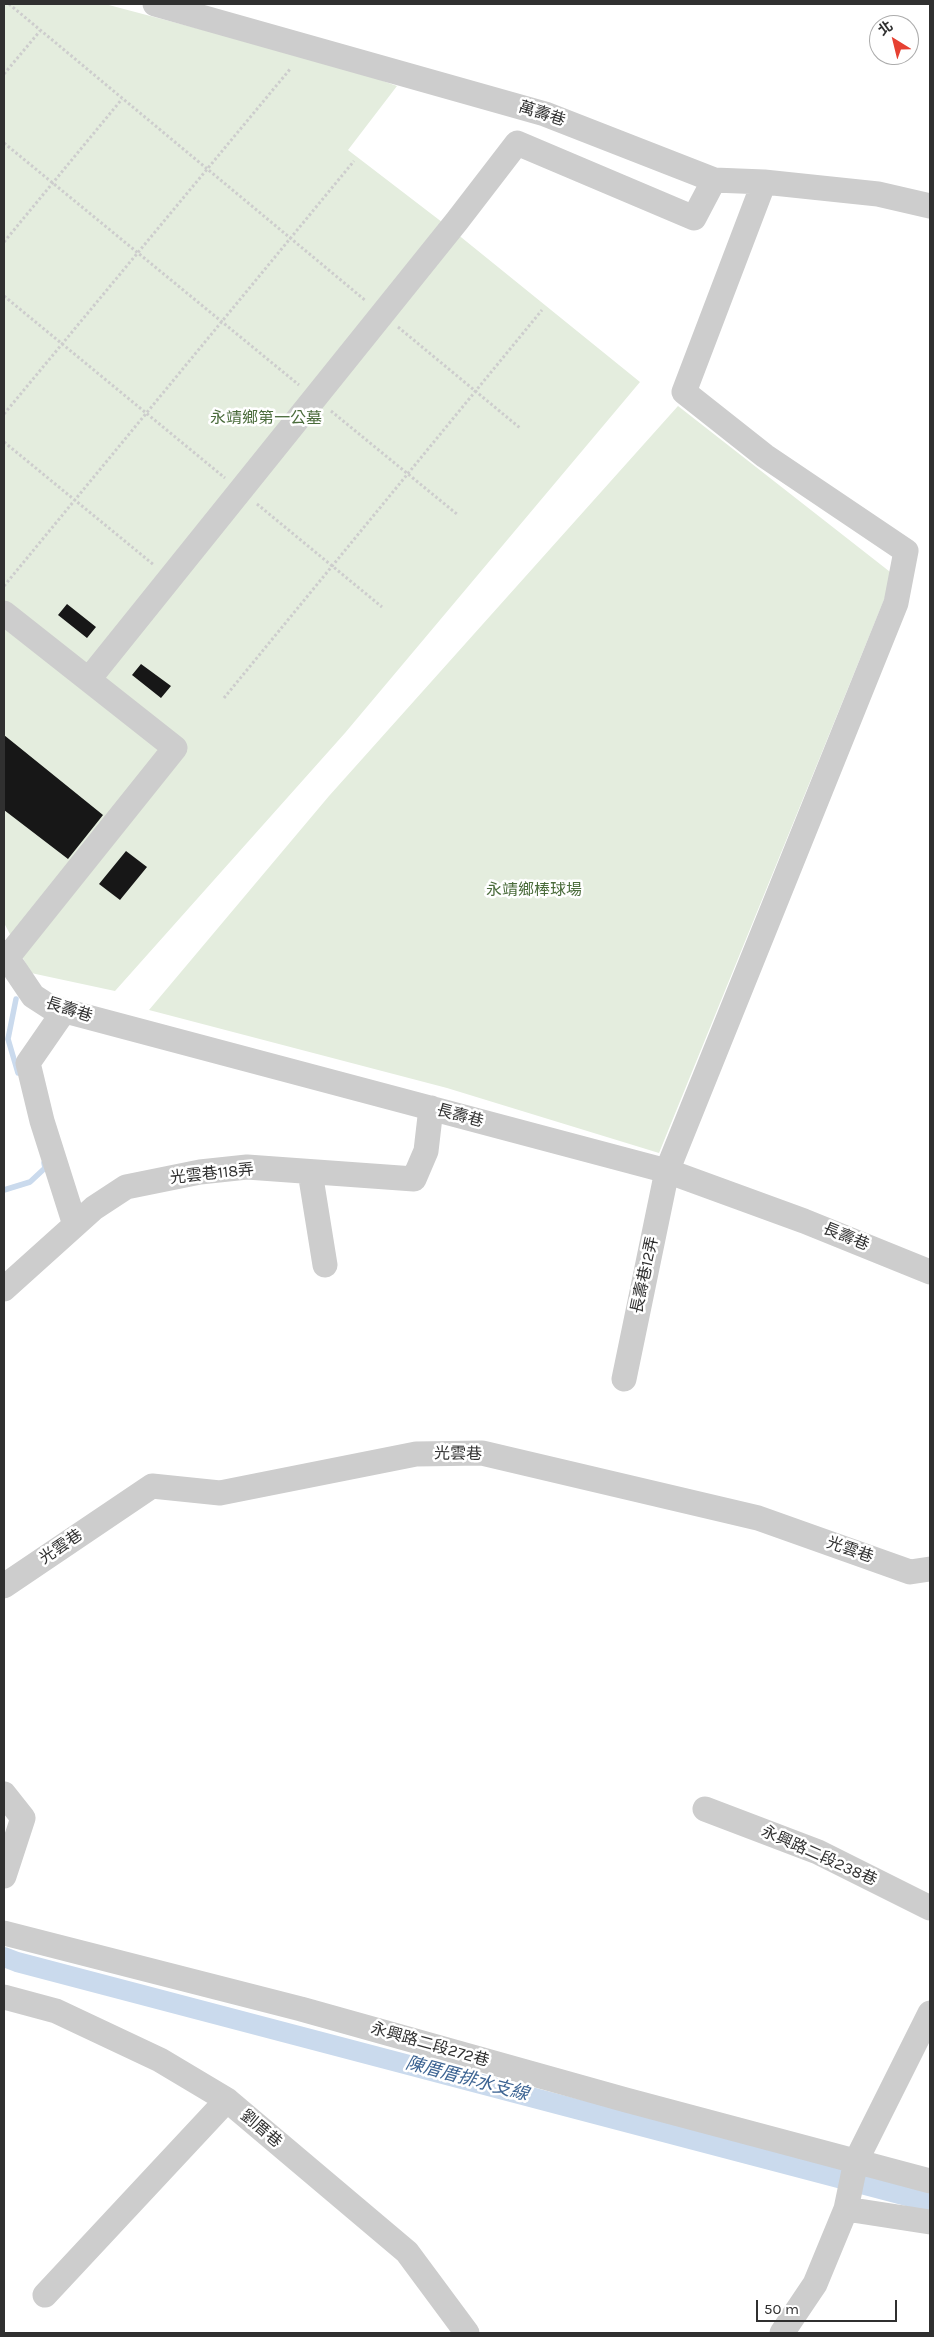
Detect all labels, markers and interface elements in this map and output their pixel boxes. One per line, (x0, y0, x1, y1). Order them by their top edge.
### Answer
north arrow (869, 15, 919, 65)
text: 北 (875, 17, 896, 39)
street label: 萬壽巷 (516, 97, 568, 131)
park label: 永靖鄉第一公墓 (210, 408, 322, 428)
park label: 永靖鄉棒球場 (486, 880, 582, 900)
street label: 長壽巷 (43, 993, 95, 1027)
street label: 長壽巷 (434, 1101, 486, 1131)
street label: 光雲巷118弄 (169, 1160, 255, 1188)
street label: 長壽巷 (820, 1219, 872, 1255)
street label: 長壽巷12弄 (627, 1235, 663, 1315)
street label: 光雲巷 (434, 1444, 482, 1464)
street label: 光雲巷 (36, 1526, 86, 1568)
street label: 光雲巷 (824, 1533, 876, 1567)
street label: 永興路二段238巷 (758, 1822, 880, 1890)
street label: 永興路二段272巷 (369, 2019, 491, 2071)
water label: 陳厝厝排水支線 (403, 2052, 531, 2106)
street label: 劉厝巷 (236, 2106, 286, 2152)
scale bar (759, 2290, 900, 2322)
text: 50 m (764, 2300, 799, 2318)

